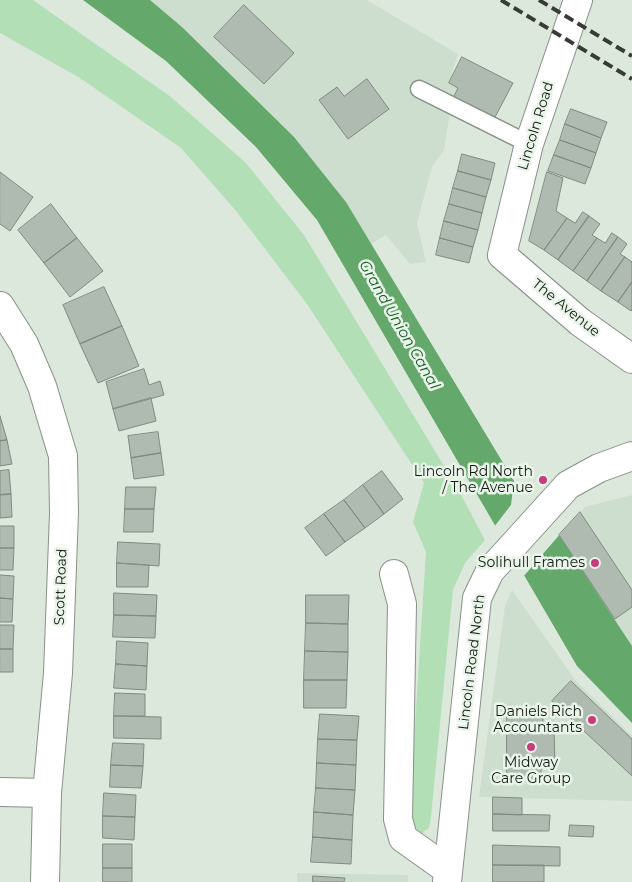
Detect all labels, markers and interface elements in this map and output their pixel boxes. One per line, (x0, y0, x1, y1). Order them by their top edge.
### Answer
street label: Lincoln Road (515, 80, 557, 172)
water label: Grand Union Canal (355, 257, 443, 393)
street label: The Avenue (529, 276, 603, 340)
place label: Lincoln Rd North / The Avenue (414, 464, 533, 497)
marker: Lincoln Rd North / The Avenue (537, 474, 549, 486)
street label: Scott Road (51, 548, 71, 626)
place label: Solihull Frames (478, 555, 585, 571)
marker: Solihull Frames (589, 557, 601, 569)
street label: Lincoln Road North (455, 593, 489, 731)
place label: Daniels Rich Accountants (493, 704, 582, 736)
marker: Daniels Rich Accountants (586, 714, 598, 726)
marker: Midway Care Group (525, 741, 537, 753)
place label: Midway Care Group (491, 755, 571, 788)

